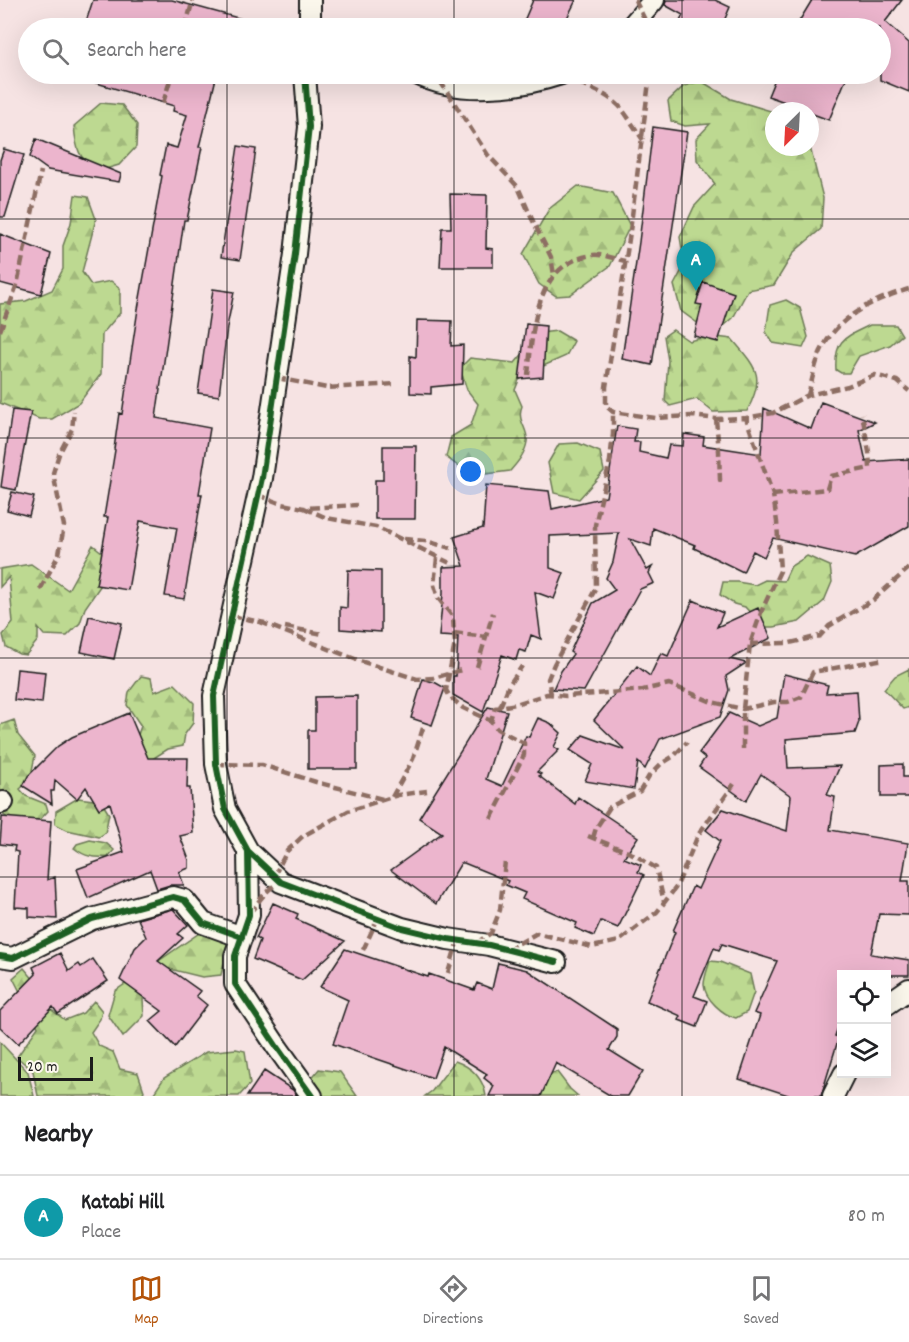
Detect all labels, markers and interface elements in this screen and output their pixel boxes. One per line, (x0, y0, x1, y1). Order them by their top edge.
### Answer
search box (18, 18, 891, 84)
icon: search (39, 35, 72, 68)
text: Search here (87, 36, 186, 67)
north arrow (765, 102, 819, 156)
pin: A (676, 242, 716, 291)
your location (456, 457, 485, 486)
map controls (837, 970, 891, 1078)
button: locate (837, 970, 891, 1024)
button: layers (837, 1024, 891, 1078)
scale bar (18, 1054, 93, 1082)
text: 20 m (27, 1056, 57, 1079)
text: Nearby (24, 1117, 92, 1154)
text: Katabi Hill (81, 1188, 164, 1219)
text: A (38, 1203, 49, 1231)
text: 80 m (848, 1203, 885, 1231)
text: Place (81, 1219, 121, 1247)
tab: Map (130, 1272, 163, 1331)
tab: Directions (423, 1272, 483, 1331)
tab: Saved (743, 1272, 779, 1331)

